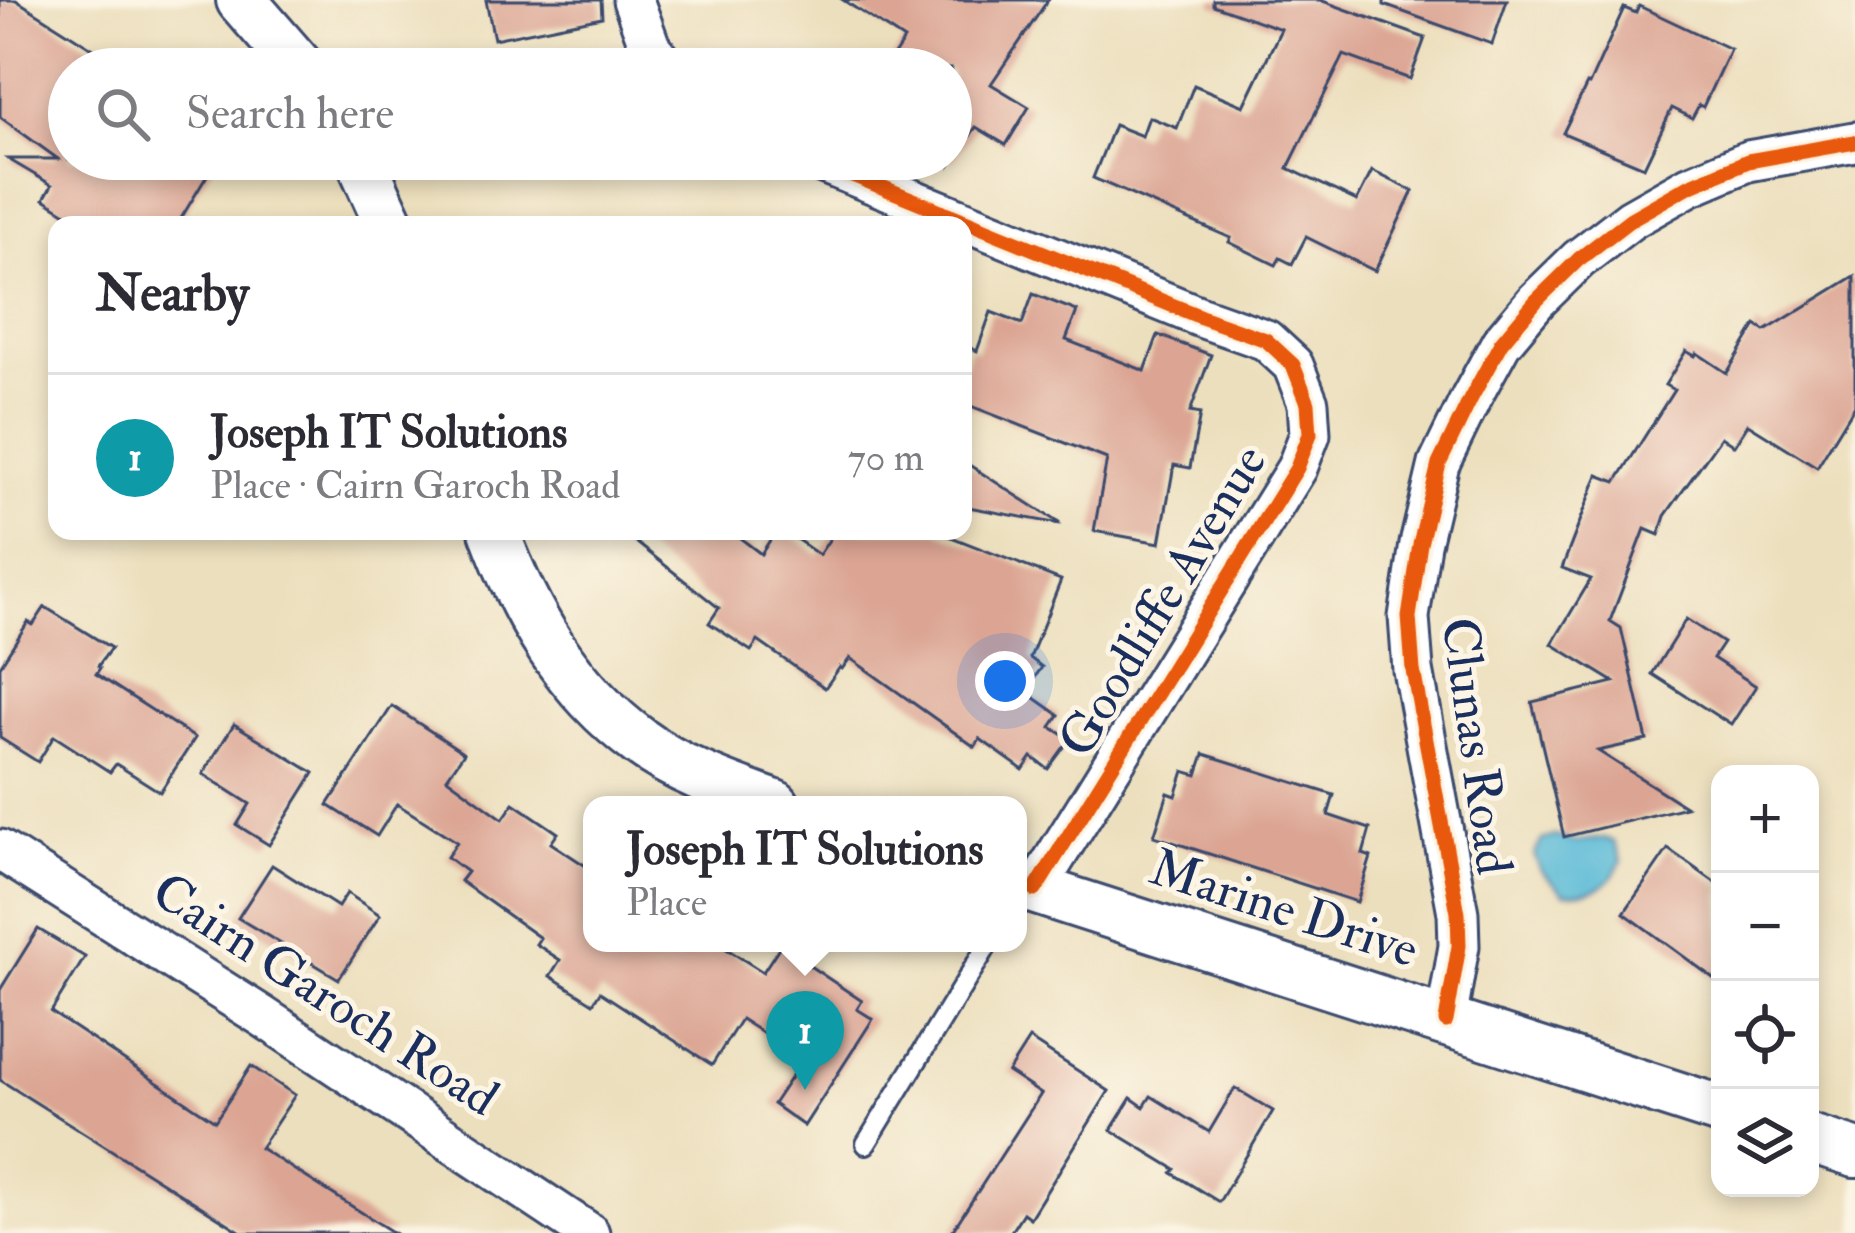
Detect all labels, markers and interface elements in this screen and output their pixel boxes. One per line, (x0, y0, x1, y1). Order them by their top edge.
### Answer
search box (48, 48, 972, 180)
icon: search (90, 81, 156, 147)
text: Search here (186, 86, 394, 142)
text: Nearby (96, 262, 249, 326)
text: Joseph IT Solutions (210, 405, 567, 461)
text: 1 (128, 433, 142, 482)
text: 70 m (848, 433, 924, 482)
street label: Goodliffe Avenue (1045, 433, 1281, 769)
text: Place · Cairn Garoch Road (210, 461, 621, 510)
street label: Clunas Road (1426, 613, 1526, 879)
your location (975, 651, 1035, 711)
map controls (1711, 765, 1819, 1197)
button: + (1711, 765, 1819, 873)
popup (583, 796, 1027, 952)
text: Joseph IT Solutions (626, 822, 984, 878)
street label: Marine Drive (1142, 836, 1426, 982)
street label: Cairn Garoch Road (140, 859, 510, 1131)
button: − (1711, 873, 1819, 981)
text: Place (626, 878, 707, 927)
button: locate (1711, 981, 1819, 1089)
pin: 1 (766, 991, 844, 1090)
button: layers (1711, 1089, 1819, 1197)

